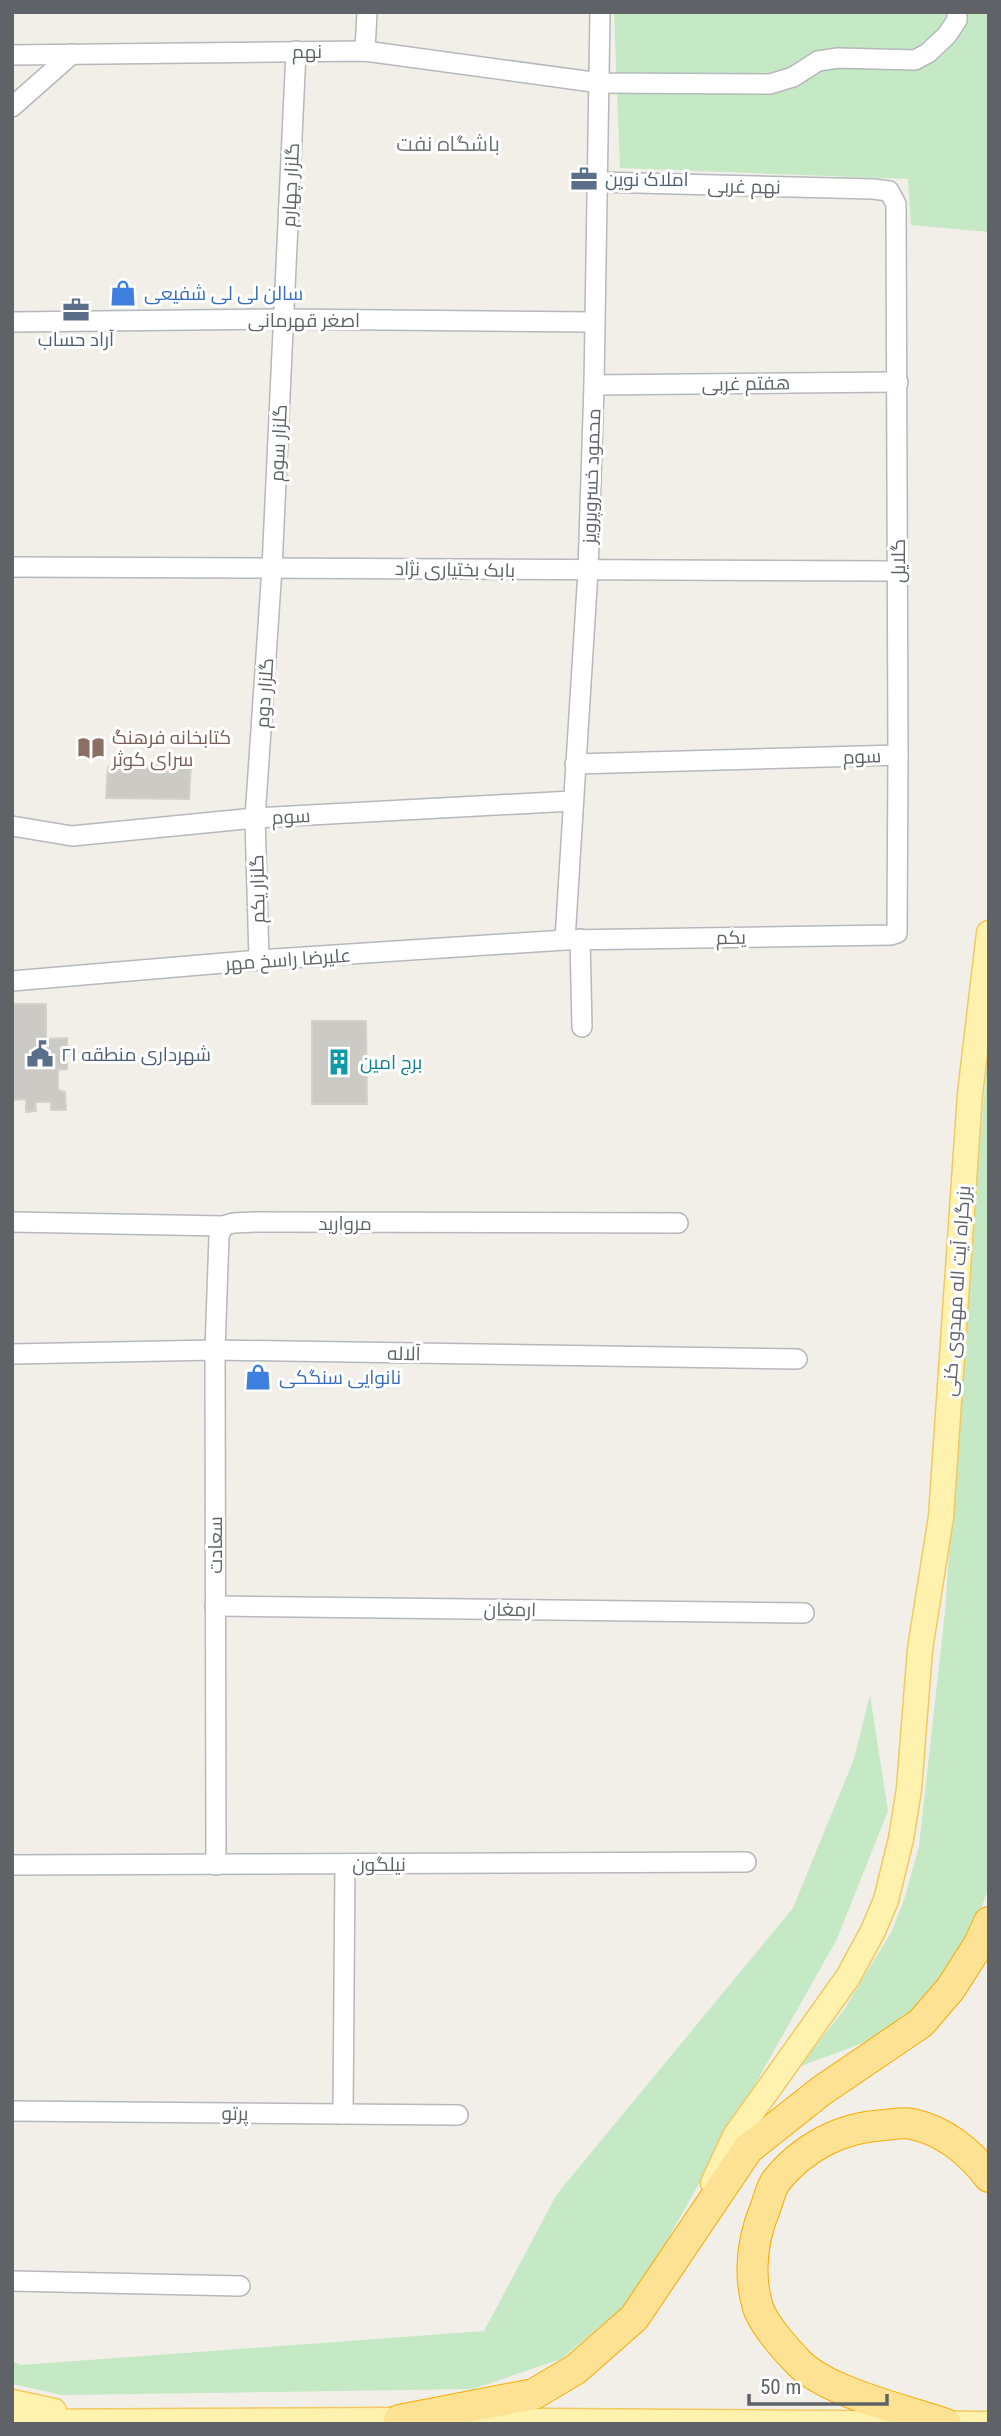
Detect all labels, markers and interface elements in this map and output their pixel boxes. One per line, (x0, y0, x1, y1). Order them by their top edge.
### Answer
street label: نهم (292, 40, 322, 65)
district label: باشگاه نفت (396, 132, 500, 156)
street label: گلزار چهارم (277, 142, 306, 228)
office icon: املاک نوین (569, 164, 599, 194)
place label: املاک نوین (605, 168, 689, 191)
street label: نهم غربی (707, 174, 781, 201)
shop icon: سالن لی لی شفیعی (108, 278, 138, 308)
place label: سالن لی لی شفیعی (144, 282, 303, 305)
office icon: آراد حساب (61, 295, 91, 325)
street label: اصغر قهرمانی (248, 309, 360, 332)
place label: آراد حساب (38, 328, 114, 351)
street label: هفتم غربی (702, 371, 791, 398)
street label: گلزار سوم (265, 404, 294, 482)
street label: محمود خسروپرویز (578, 408, 606, 545)
street label: گلایل (887, 539, 910, 583)
street label: بابک بختیاری نژاد (395, 557, 515, 582)
street label: گلزار دوم (251, 657, 280, 729)
place label: کتابخانه فرهنگ سرای کوثر (111, 726, 231, 771)
library icon: کتابخانه فرهنگ سرای کوثر (76, 733, 106, 763)
street label: سوم (842, 744, 882, 771)
street label: سوم (271, 804, 311, 831)
street label: گلزار یکم (245, 854, 272, 924)
street label: یکم (716, 926, 746, 951)
street label: علیرضا راسخ مهر (223, 944, 352, 977)
public building icon: شهرداری منطقه ۲۱ (25, 1039, 55, 1069)
place label: شهرداری منطقه ۲۱ (61, 1043, 211, 1066)
building icon: برج امین (324, 1047, 354, 1077)
place label: برج امین (360, 1051, 422, 1076)
street label: بزرگراه آیت اله مهدوی کنی (938, 1185, 975, 1397)
street label: مروارید (318, 1212, 372, 1235)
street label: آلاله (387, 1342, 421, 1365)
shop icon: نانوایی سنگکی (243, 1362, 273, 1392)
place label: نانوایی سنگکی (279, 1366, 401, 1389)
street label: سعادت (204, 1516, 227, 1574)
street label: ارمغان (483, 1598, 537, 1621)
street label: نیلگون (352, 1853, 406, 1876)
street label: پرتو (221, 2102, 249, 2126)
scale bar (749, 2362, 887, 2406)
text: 50 m (760, 2375, 801, 2399)

